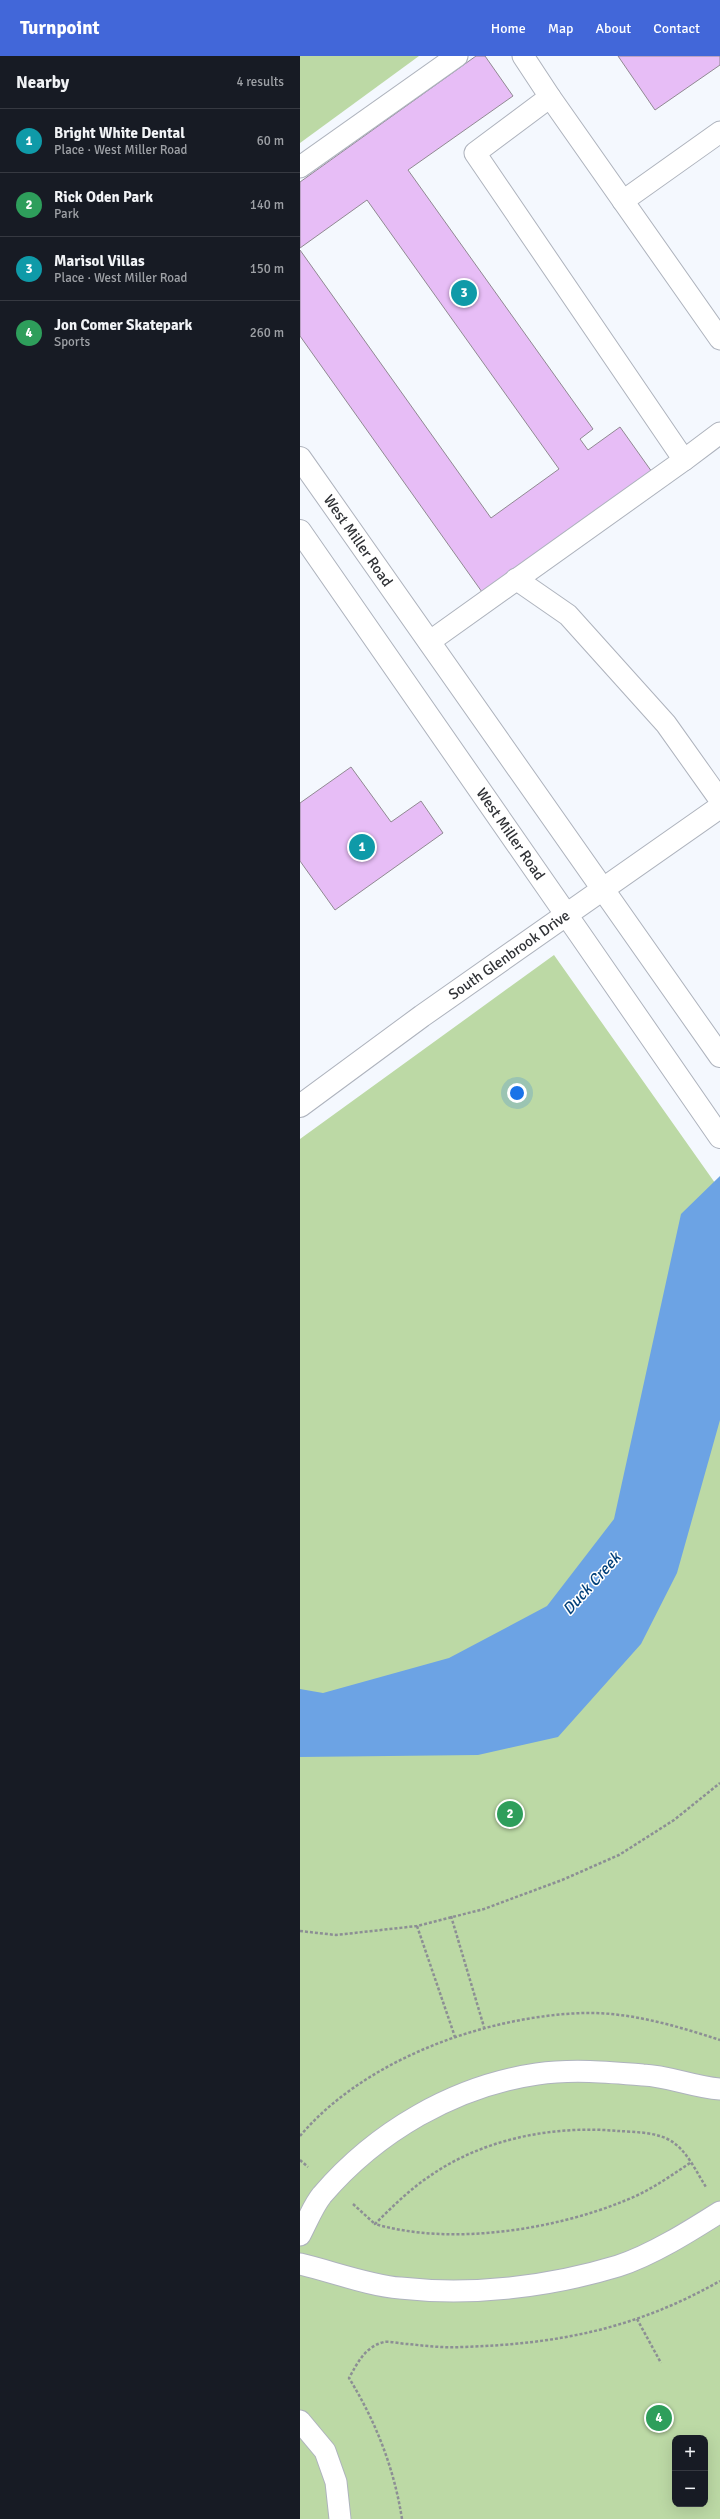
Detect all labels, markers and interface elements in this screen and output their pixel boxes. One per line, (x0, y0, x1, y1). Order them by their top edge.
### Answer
text: Turnpoint (20, 16, 100, 40)
text: Home (491, 20, 526, 37)
text: Map (548, 20, 573, 37)
text: About (595, 20, 631, 37)
text: Contact (653, 20, 700, 37)
text: Nearby (16, 72, 69, 93)
text: 4 results (236, 74, 284, 90)
text: Bright White Dental (54, 124, 185, 142)
text: 1 (25, 133, 33, 149)
text: 60 m (257, 133, 284, 149)
text: Place · West Miller Road (54, 142, 188, 158)
text: Rick Oden Park (54, 188, 153, 206)
text: 2 (25, 197, 33, 213)
text: 140 m (250, 197, 284, 213)
text: Park (54, 206, 79, 222)
text: Marisol Villas (54, 252, 145, 270)
text: 3 (25, 261, 33, 277)
text: 150 m (250, 261, 284, 277)
text: Place · West Miller Road (54, 270, 188, 286)
pin: 3 (451, 278, 477, 308)
text: Jon Comer Skatepark (54, 316, 192, 334)
text: 4 (25, 325, 33, 341)
text: 260 m (250, 325, 284, 341)
text: Sports (54, 334, 90, 350)
street label: West Miller Road (320, 491, 396, 590)
street label: West Miller Road (472, 784, 549, 884)
pin: 1 (349, 832, 375, 862)
street label: South Glenbrook Drive (445, 906, 573, 1004)
your location (507, 1083, 527, 1103)
water label: Duck Creek (558, 1547, 626, 1619)
pin: 2 (497, 1799, 523, 1829)
pin: 4 (646, 2403, 672, 2433)
map controls (672, 2435, 708, 2507)
button: + (672, 2435, 708, 2471)
button: − (672, 2471, 708, 2507)

